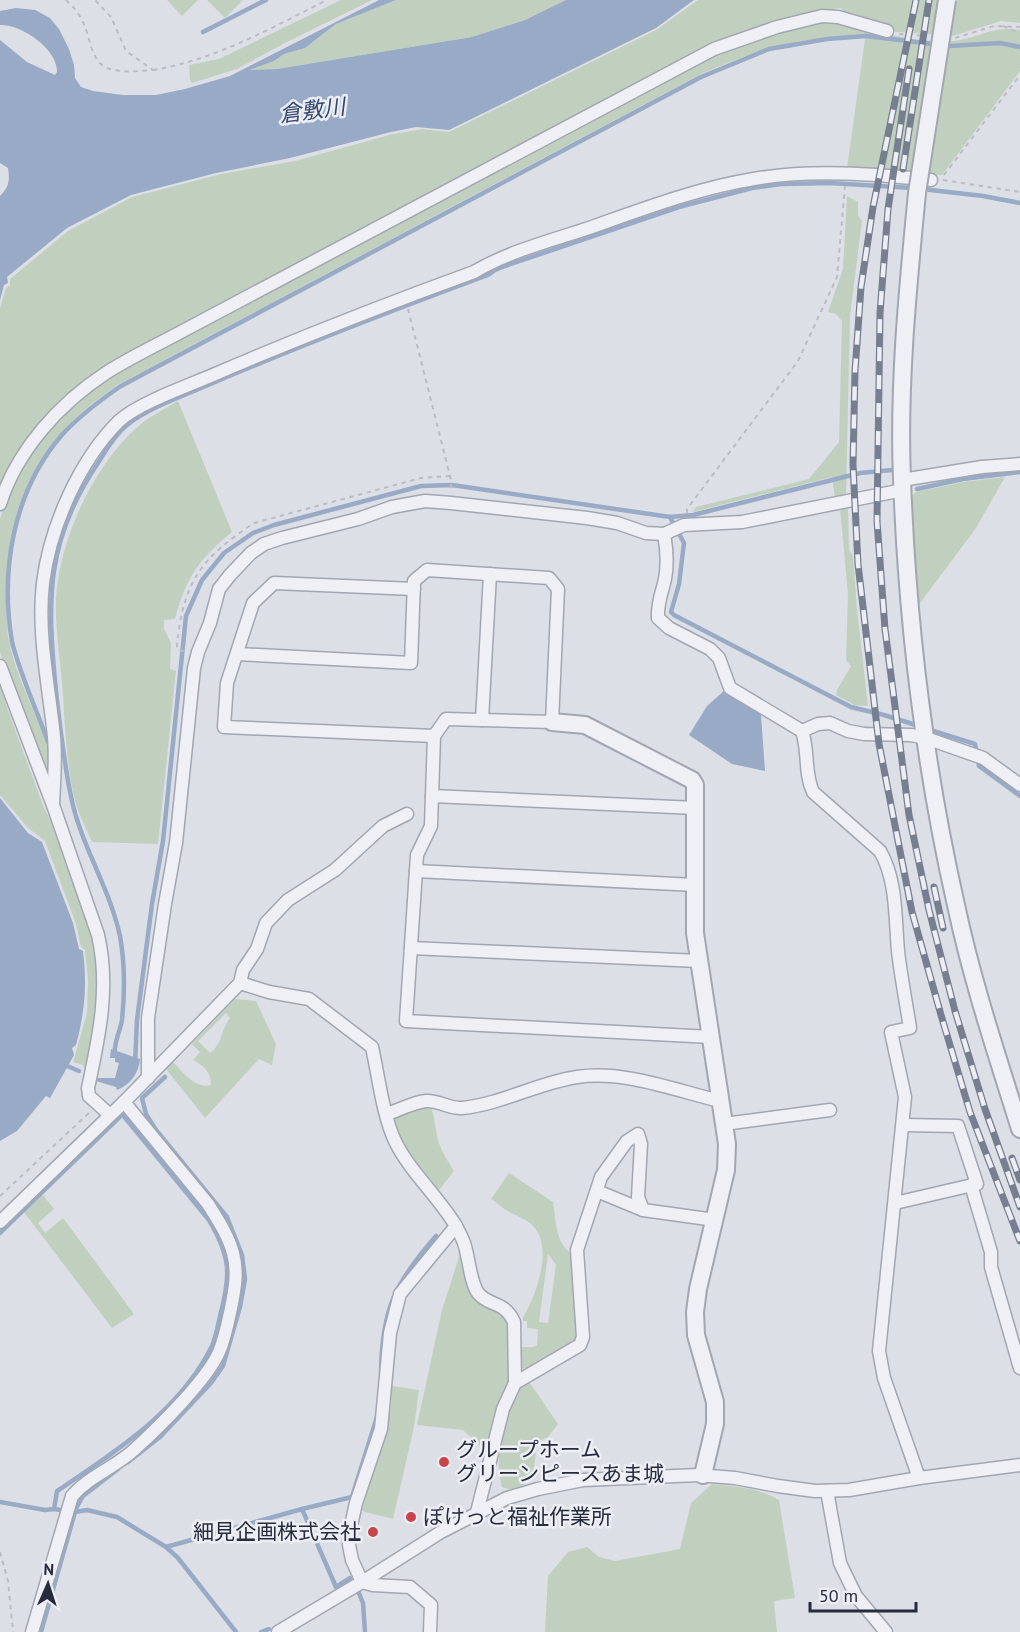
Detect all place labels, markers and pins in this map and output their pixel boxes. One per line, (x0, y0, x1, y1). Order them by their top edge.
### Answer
place label: グループホーム グリーンピースあま城 (456, 1436, 664, 1487)
marker: グループホーム グリーンピースあま城 (437, 1455, 451, 1469)
place label: ぽけっと福祉作業所 (423, 1503, 612, 1530)
marker: ぽけっと福祉作業所 (404, 1510, 418, 1524)
place label: 細見企画株式会社 (193, 1518, 361, 1545)
marker: 細見企画株式会社 (366, 1525, 380, 1539)

